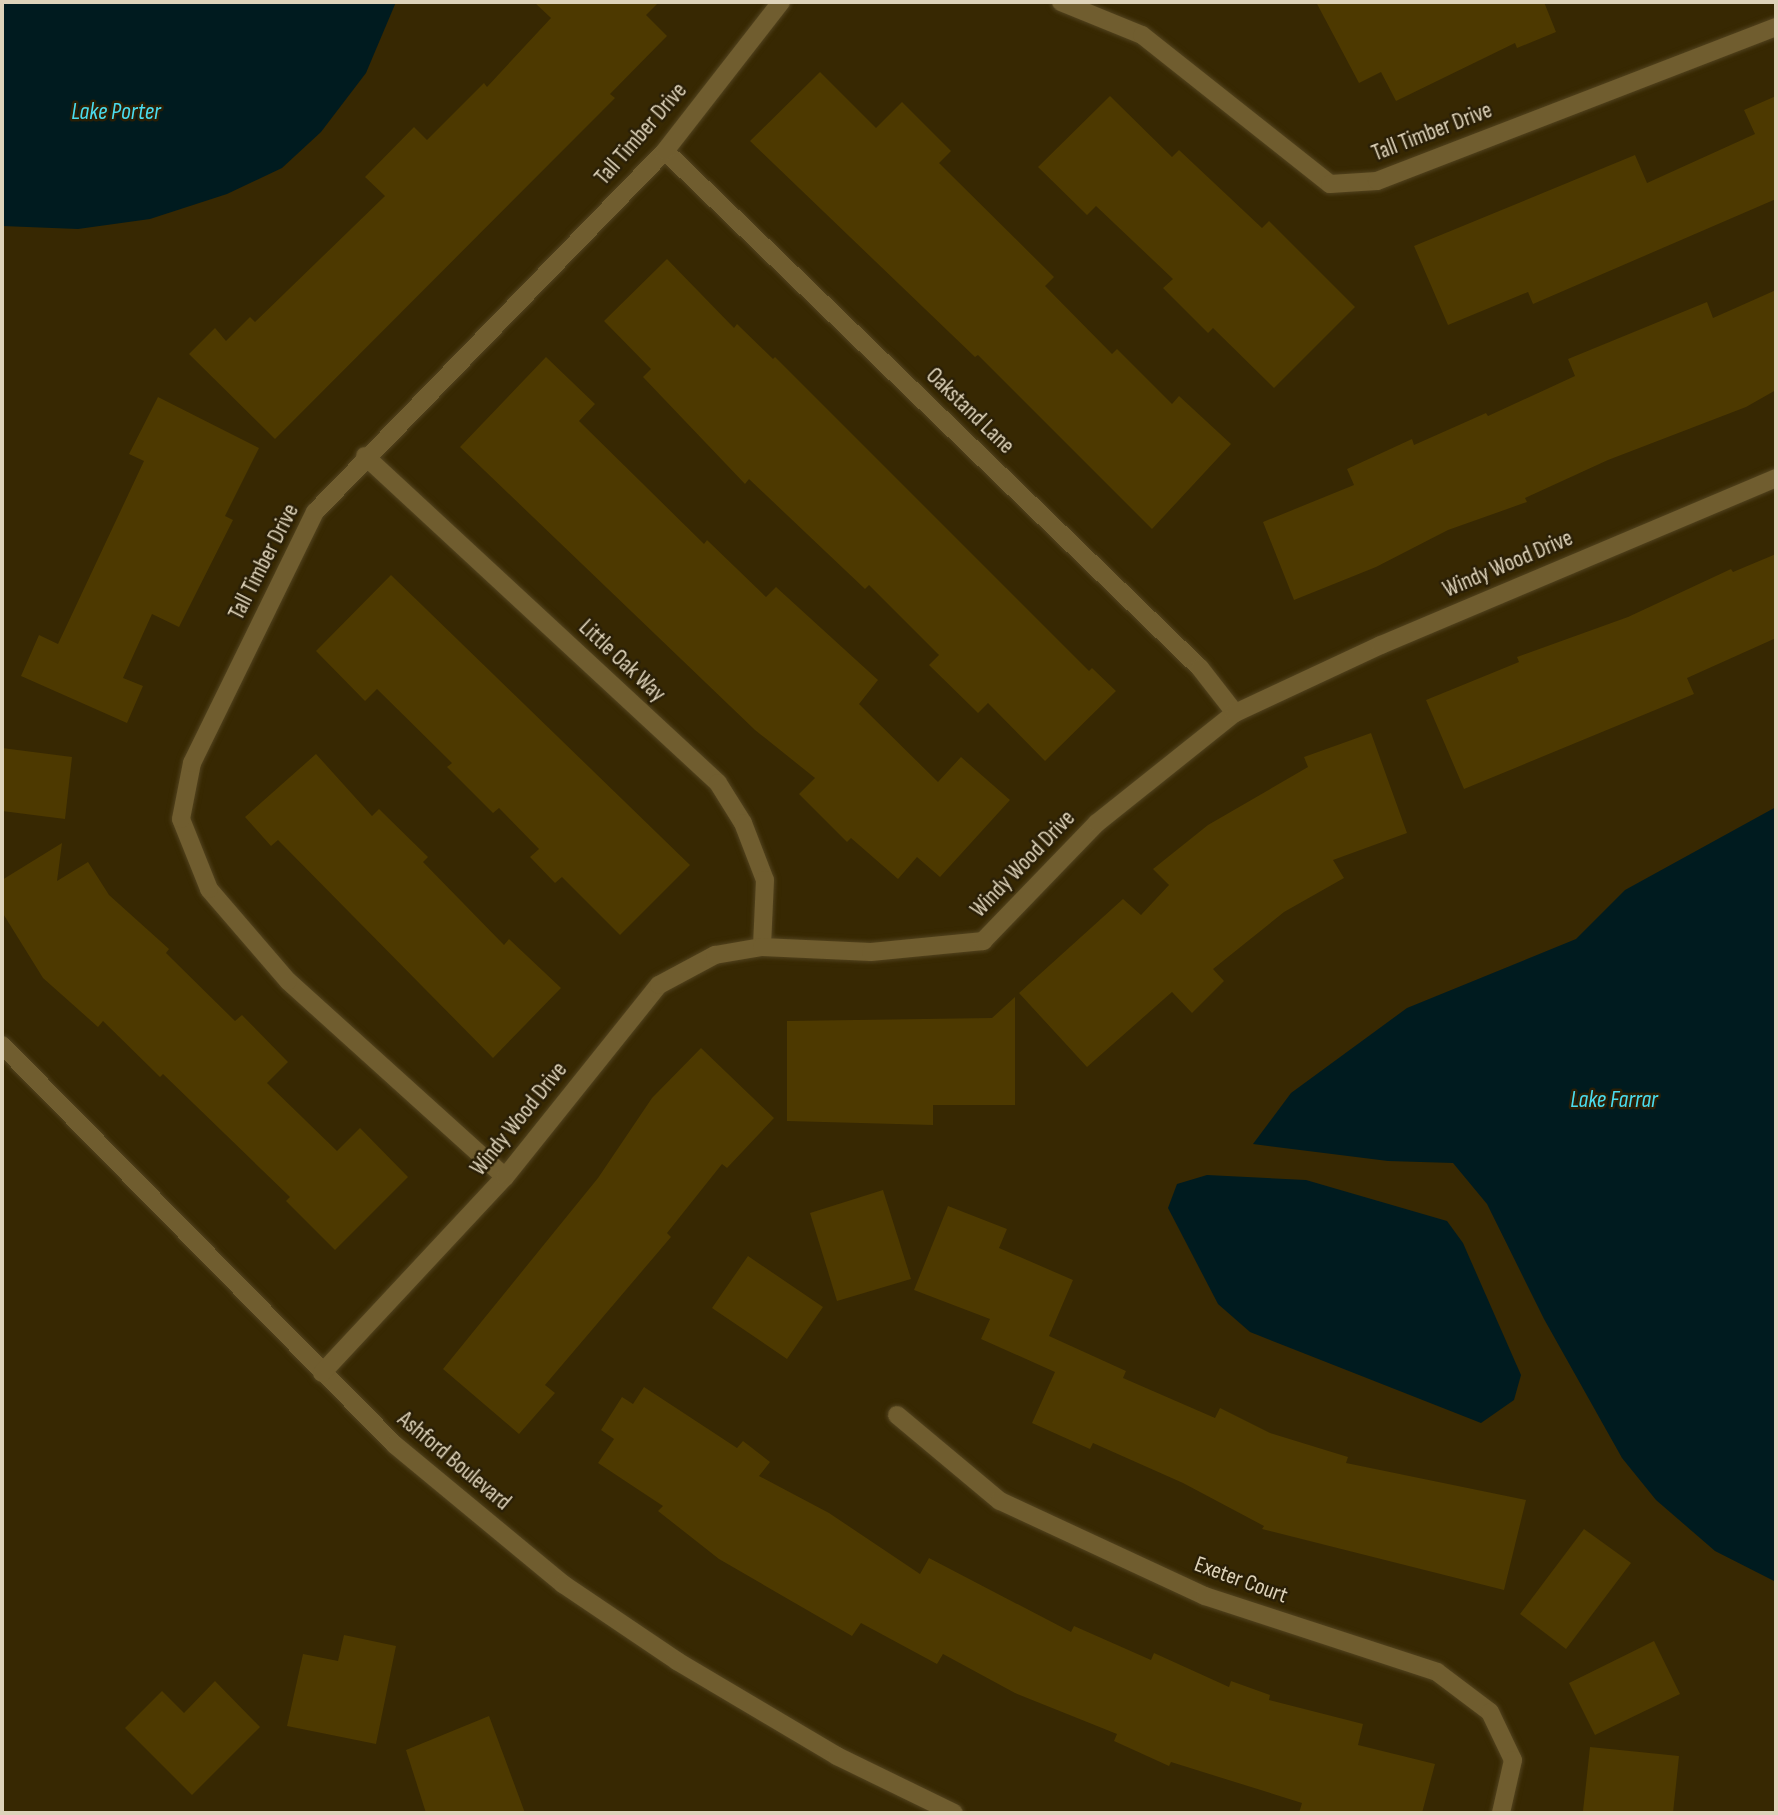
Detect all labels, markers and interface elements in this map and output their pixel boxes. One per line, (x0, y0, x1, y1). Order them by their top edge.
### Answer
street label: Tall Timber Drive (589, 77, 693, 191)
street label: Tall Timber Drive (1368, 96, 1496, 168)
water label: Lake Porter (71, 98, 161, 126)
street label: Oakstand Lane (920, 362, 1020, 460)
street label: Tall Timber Drive (223, 499, 305, 625)
street label: Windy Wood Drive (1439, 524, 1577, 604)
street label: Little Oak Way (573, 614, 671, 708)
street label: Windy Wood Drive (965, 805, 1081, 923)
street label: Windy Wood Drive (465, 1057, 573, 1181)
water label: Lake Farrar (1570, 1086, 1658, 1114)
street label: Ashford Boulevard (392, 1406, 516, 1516)
street label: Exeter Court (1191, 1550, 1291, 1610)

